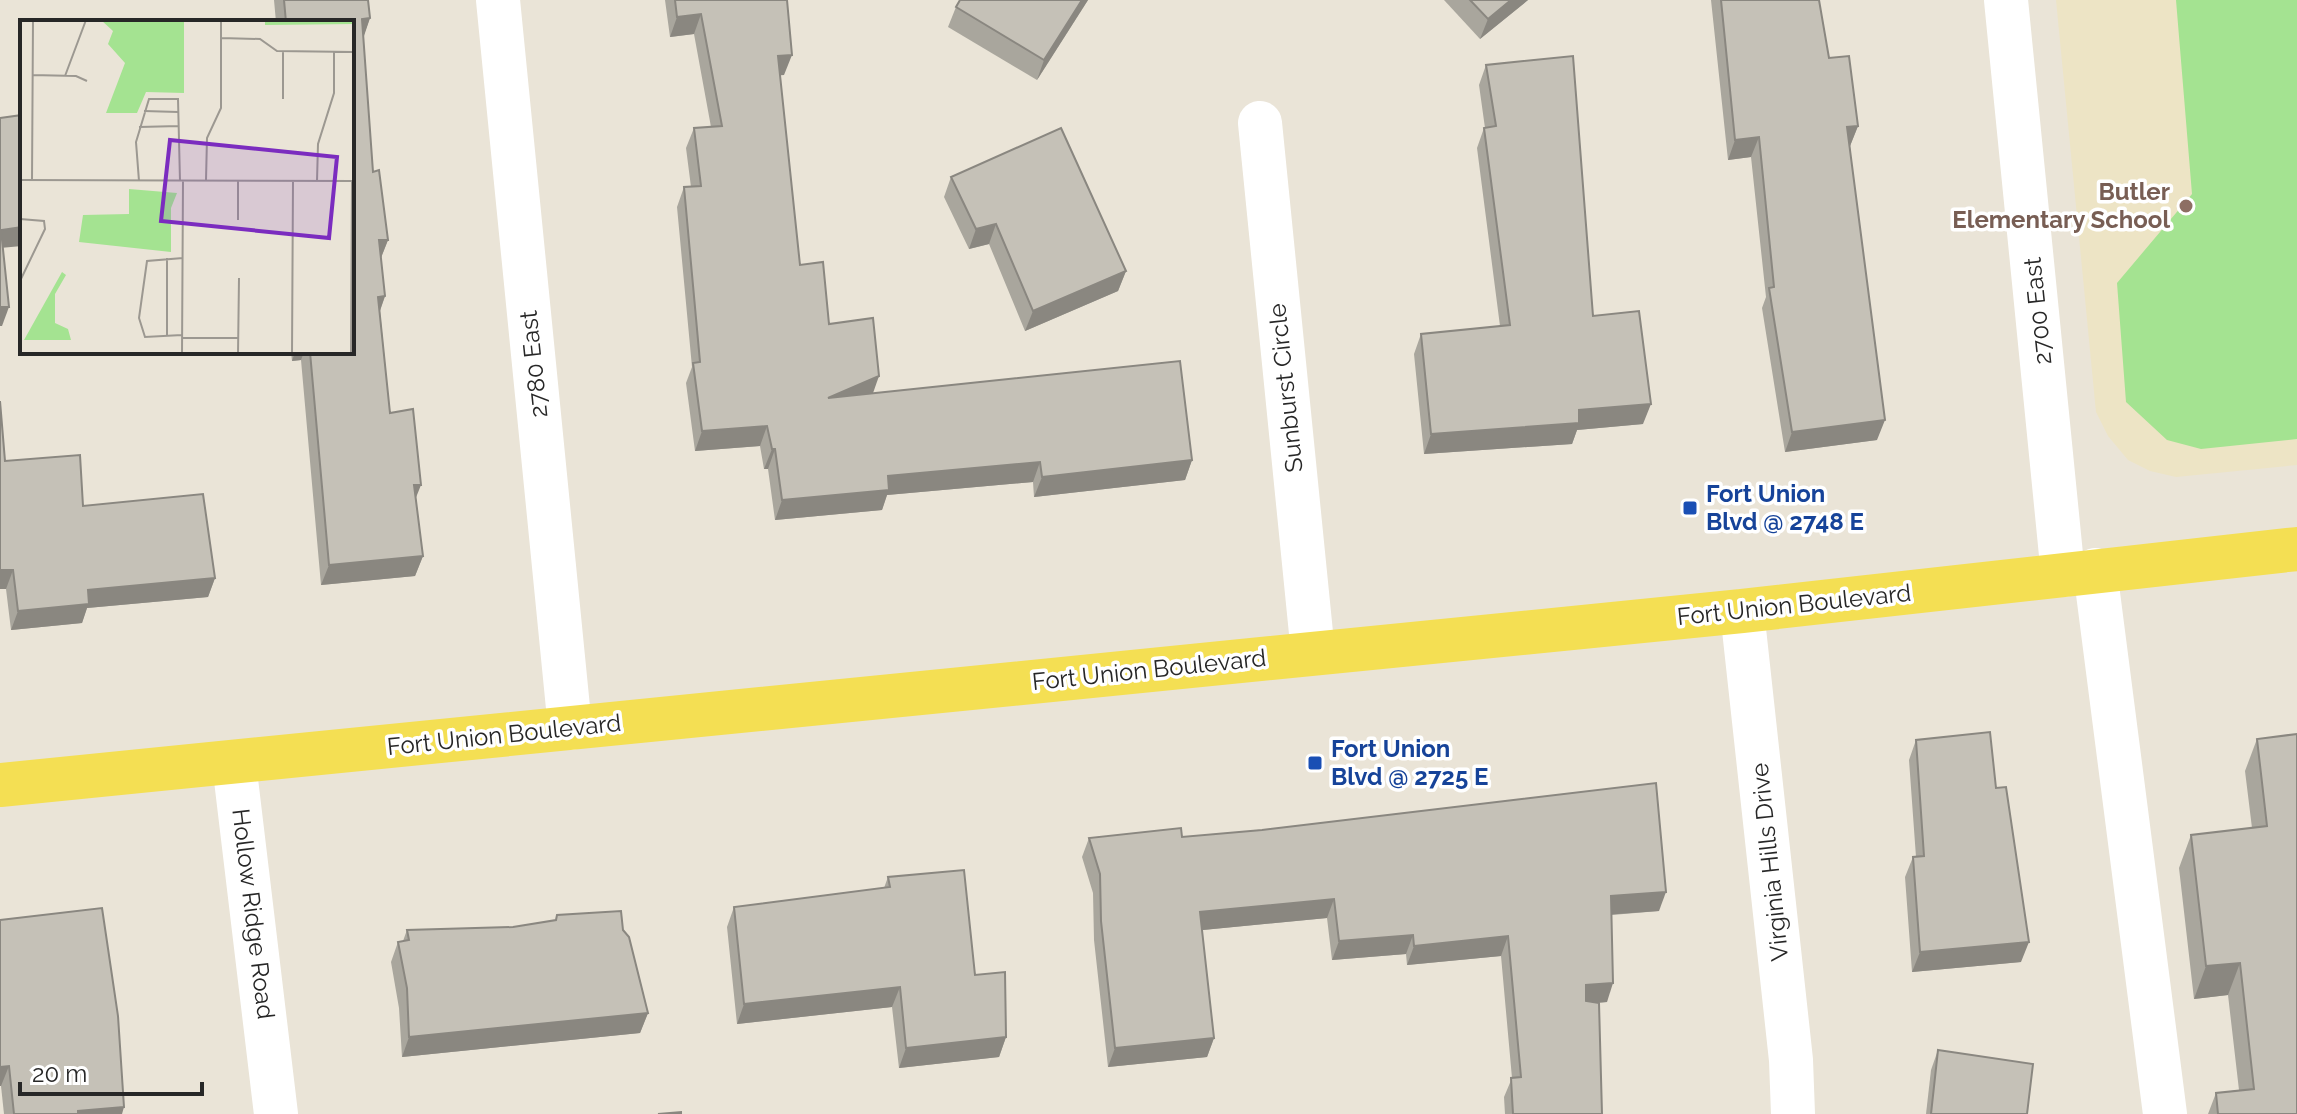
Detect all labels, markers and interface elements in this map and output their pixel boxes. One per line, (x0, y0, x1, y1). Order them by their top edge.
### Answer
inset map (20, 20, 354, 354)
place label: Butler Elementary School (1952, 177, 2170, 234)
marker: Butler Elementary School (2177, 197, 2195, 215)
street label: 2700 East (2017, 256, 2058, 366)
street label: Sunburst Circle (1262, 302, 1309, 474)
street label: 2780 East (513, 309, 554, 419)
place label: Fort Union Blvd @ 2748 E (1706, 479, 1864, 536)
marker: Fort Union Blvd @ 2748 E (1681, 499, 1699, 517)
street label: Fort Union Boulevard (1675, 578, 1912, 631)
street label: Fort Union Boulevard (1030, 643, 1267, 696)
street label: Fort Union Boulevard (385, 708, 622, 761)
place label: Fort Union Blvd @ 2725 E (1331, 734, 1488, 791)
marker: Fort Union Blvd @ 2725 E (1306, 754, 1324, 772)
street label: Virginia Hills Drive (1745, 762, 1794, 963)
street label: Hollow Ridge Road (226, 807, 281, 1021)
scale bar (20, 1046, 202, 1096)
text: 20 m (32, 1059, 87, 1088)

